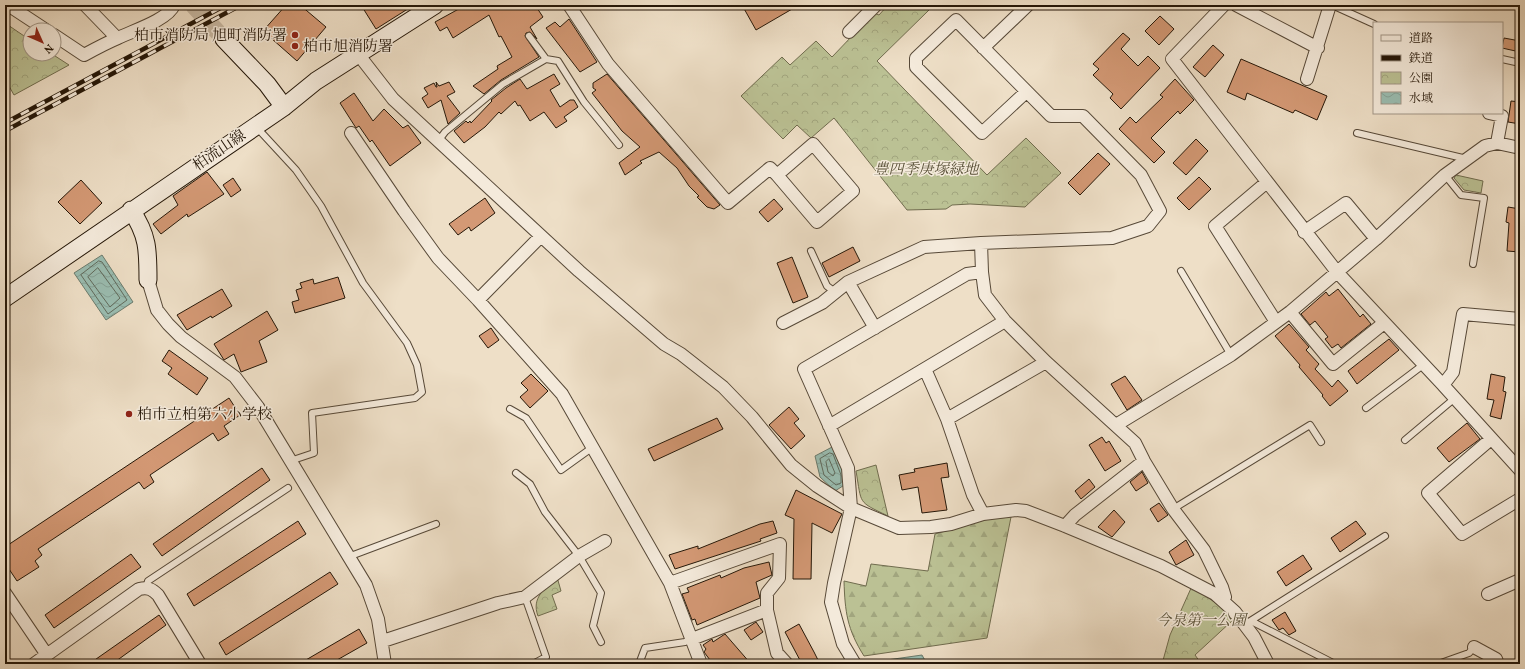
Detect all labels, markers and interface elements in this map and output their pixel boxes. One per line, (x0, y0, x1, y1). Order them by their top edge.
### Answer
north arrow (22, 22, 62, 62)
legend (1373, 22, 1503, 114)
place label: 柏市消防局 旭町消防署 (134, 26, 287, 47)
marker: 柏市消防局 旭町消防署 (290, 30, 300, 40)
text: 道路 (1409, 31, 1433, 47)
place label: 柏市旭消防署 (303, 37, 393, 58)
text: N (40, 40, 56, 56)
marker: 柏市旭消防署 (290, 41, 300, 51)
text: 鉄道 (1408, 51, 1433, 67)
text: 公園 (1409, 71, 1433, 87)
text: 水域 (1409, 91, 1433, 107)
street label: 柏流山線 (189, 126, 251, 177)
park label: 豊四季庚塚緑地 (873, 160, 980, 181)
place label: 柏市立柏第六小学校 (137, 405, 272, 426)
marker: 柏市立柏第六小学校 (124, 409, 134, 419)
park label: 今泉第一公園 (1156, 611, 1249, 632)

